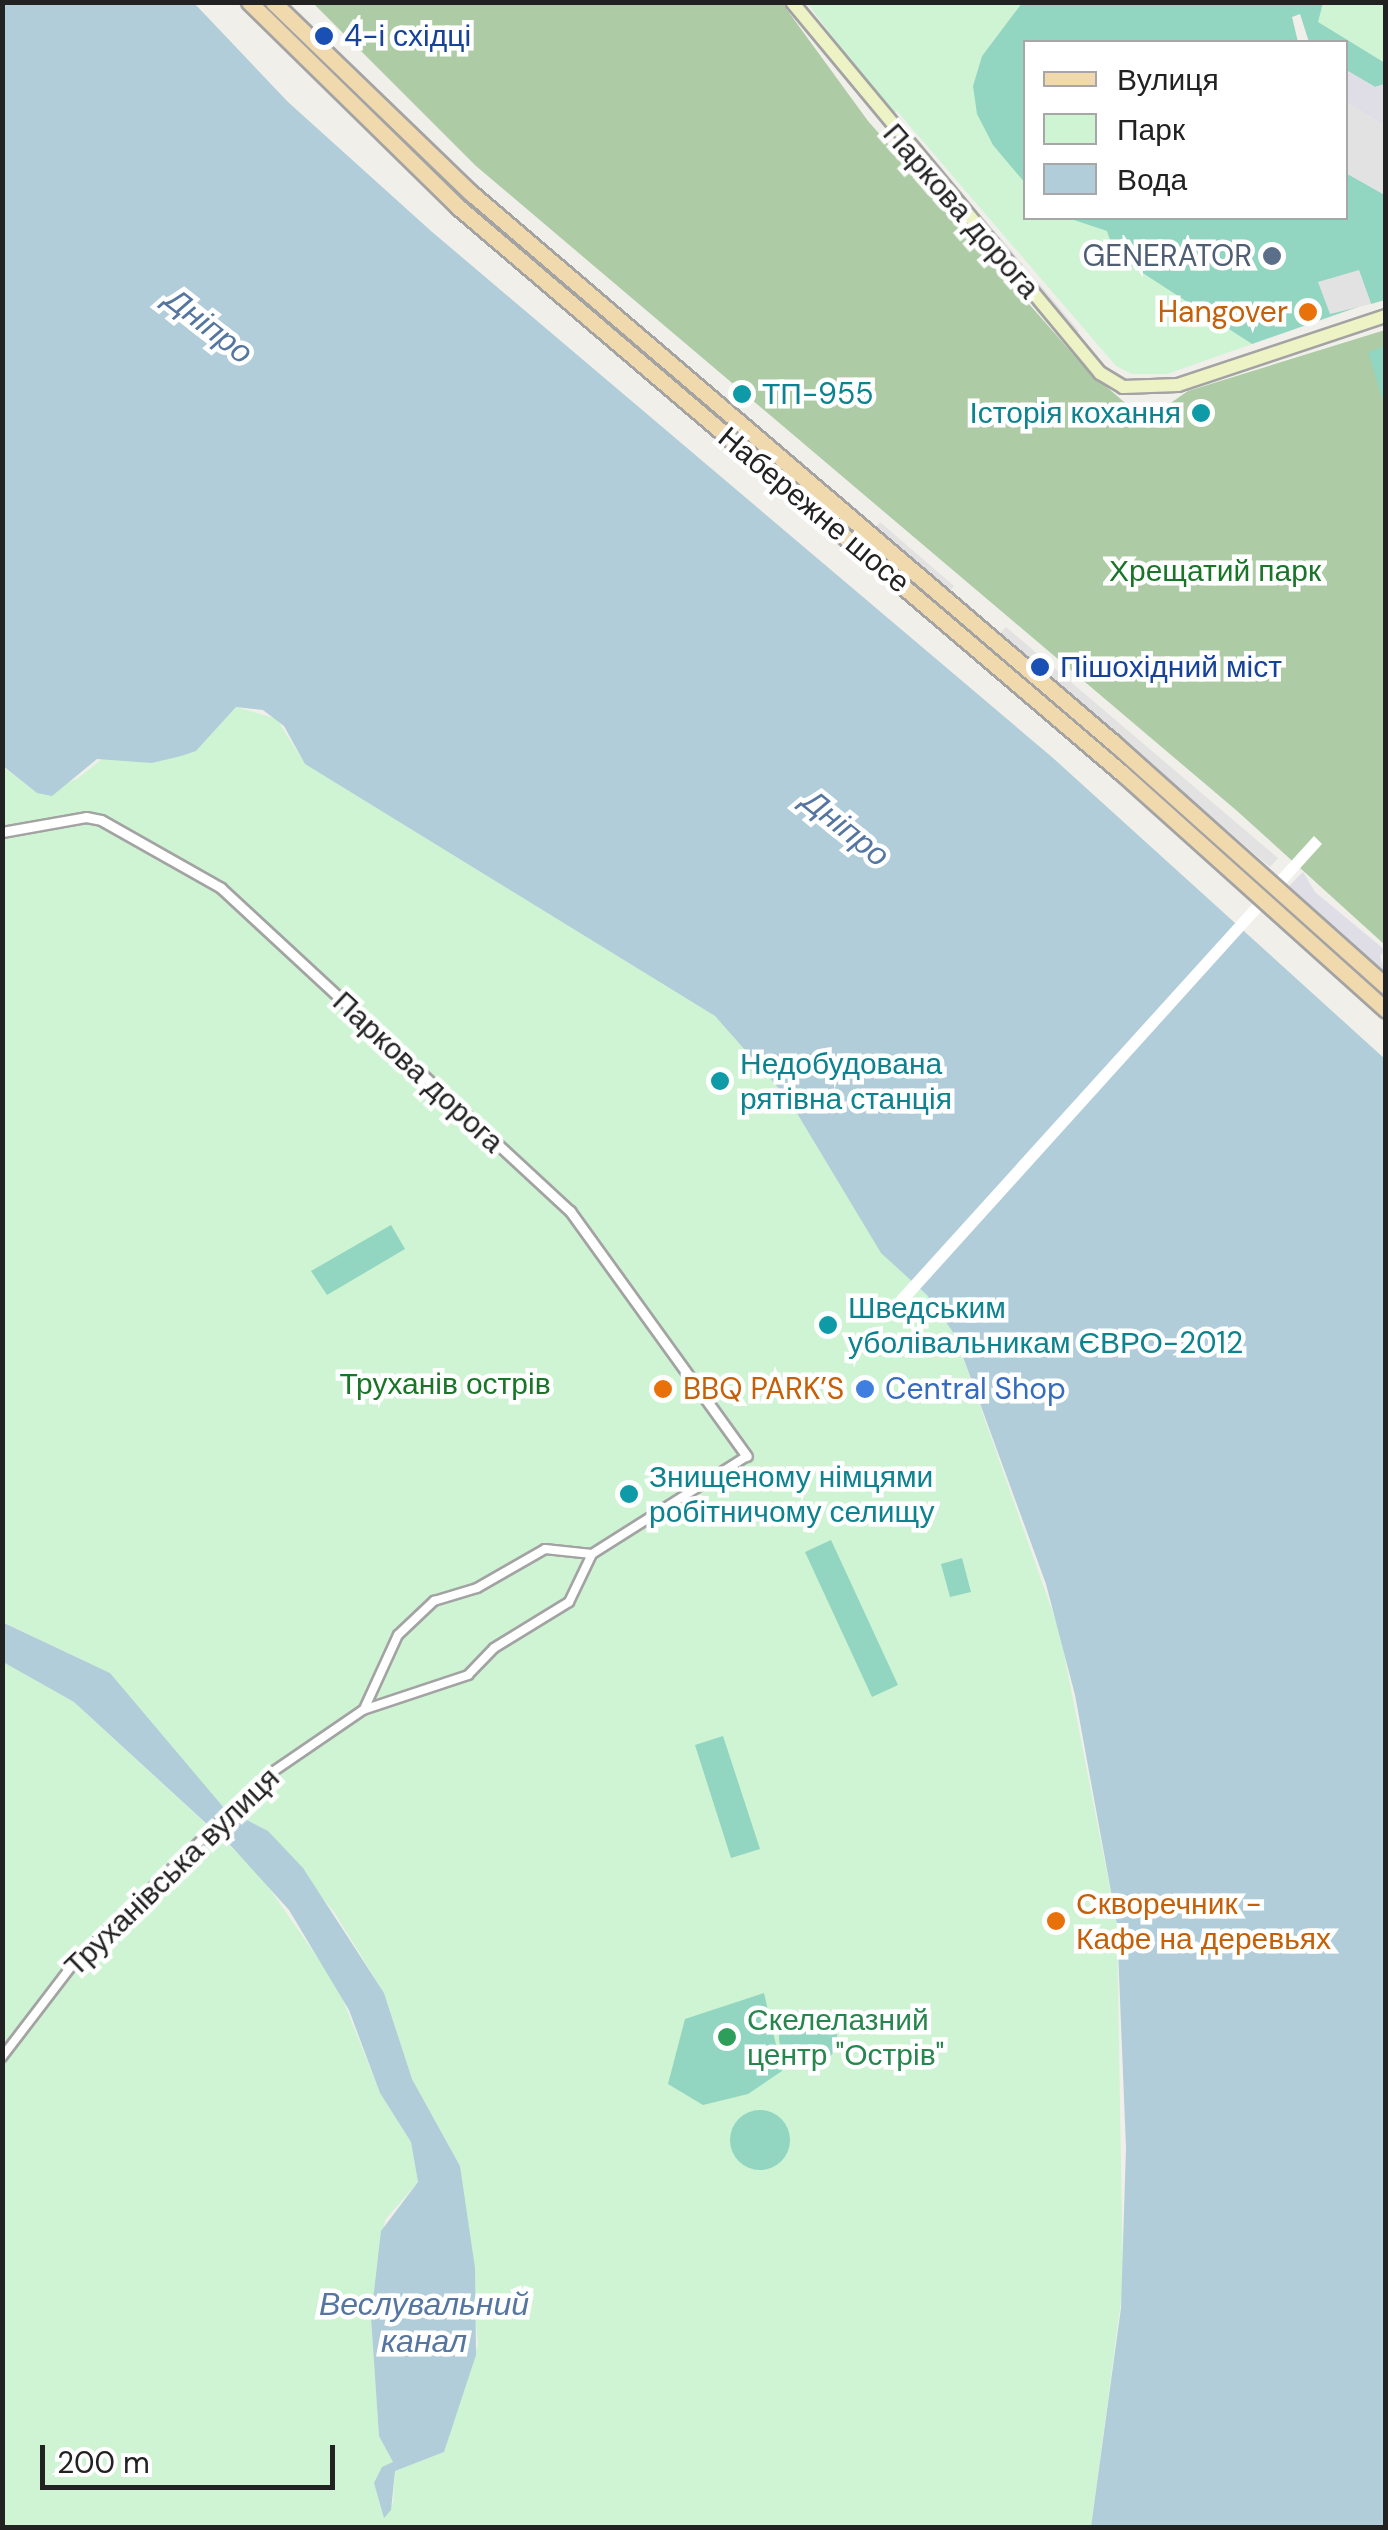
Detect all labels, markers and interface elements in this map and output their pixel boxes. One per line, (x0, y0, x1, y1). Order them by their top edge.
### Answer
place label: 4-і східці (344, 18, 471, 54)
marker: 4-і східці (313, 25, 335, 47)
legend (1023, 40, 1348, 220)
text: Вулиця (1117, 60, 1219, 99)
text: Парк (1117, 110, 1185, 149)
street label: Паркова дорога (875, 116, 1047, 306)
text: Вода (1117, 160, 1187, 199)
place label: GENERATOR (1082, 238, 1252, 274)
marker: GENERATOR (1261, 245, 1283, 267)
water label: Дніпро (158, 280, 260, 372)
place label: Hangover (1158, 294, 1288, 330)
marker: Hangover (1297, 301, 1319, 323)
place label: ТП-955 (762, 376, 874, 412)
marker: ТП-955 (731, 383, 753, 405)
place label: Історія кохання (969, 395, 1181, 431)
marker: Історія кохання (1190, 402, 1212, 424)
street label: Набережне шосе (711, 420, 917, 600)
park label: Хрещатий парк (1109, 553, 1321, 589)
place label: Пішохідний міст (1060, 649, 1282, 685)
marker: Пішохідний міст (1029, 656, 1051, 678)
water label: Дніпро (795, 781, 897, 875)
street label: Паркова дорога (325, 984, 511, 1160)
place label: Недобудована рятівна станція (740, 1046, 952, 1116)
marker: Недобудована рятівна станція (709, 1070, 731, 1092)
place label: Шведським уболівальникам ЄВРО-2012 (848, 1290, 1243, 1360)
marker: Шведським уболівальникам ЄВРО-2012 (817, 1314, 839, 1336)
park label: Труханів острів (339, 1366, 551, 1402)
place label: BBQ PARK’S (683, 1371, 844, 1407)
place label: Central Shop (885, 1371, 1066, 1407)
marker: BBQ PARK’S (652, 1378, 674, 1400)
marker: Central Shop (854, 1378, 876, 1400)
place label: Знищеному німцями робітничому селищу (649, 1459, 935, 1530)
marker: Знищеному німцями робітничому селищу (618, 1483, 640, 1505)
street label: Труханівська вулиця (57, 1760, 287, 1984)
place label: Скворечник - Кафе на деревьях (1076, 1886, 1331, 1956)
marker: Скворечник - Кафе на деревьях (1045, 1910, 1067, 1932)
place label: Скелелазний центр "Острів" (747, 2002, 944, 2072)
marker: Скелелазний центр "Острів" (716, 2026, 738, 2048)
water label: Веслувальний канал (319, 2286, 529, 2361)
scale bar (45, 2425, 340, 2487)
text: 200 m (57, 2443, 150, 2482)

